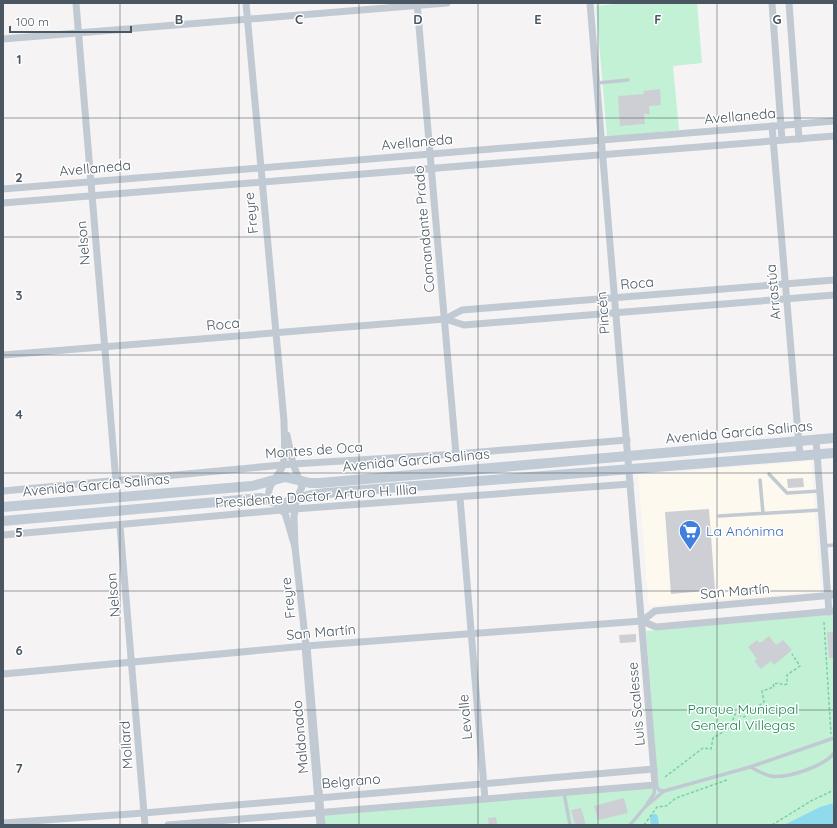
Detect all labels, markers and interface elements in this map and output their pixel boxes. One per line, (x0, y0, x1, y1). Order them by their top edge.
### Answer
scale bar (10, 8, 131, 34)
text: B (175, 11, 183, 27)
text: C (295, 11, 303, 27)
text: D (413, 11, 423, 27)
text: E (534, 11, 542, 27)
text: F (654, 11, 662, 27)
text: G (772, 11, 782, 27)
text: 100 m (16, 14, 49, 29)
text: 1 (16, 51, 22, 67)
street label: Avellaneda (703, 104, 777, 128)
street label: Avellaneda (380, 130, 454, 154)
street label: Avellaneda (58, 156, 132, 180)
street label: Comandante Prado (409, 165, 439, 293)
text: 2 (15, 169, 23, 185)
street label: Freyre (240, 191, 262, 235)
street label: Nelson (72, 220, 94, 266)
street label: Arrastúa (762, 263, 784, 321)
street label: Roca (620, 273, 654, 293)
text: 3 (16, 287, 23, 303)
street label: Pincén (592, 291, 614, 335)
street label: Roca (206, 314, 240, 334)
text: 4 (15, 406, 23, 422)
street label: Avenida García Salinas (665, 417, 813, 447)
street label: Montes de Oca (265, 438, 363, 462)
street label: Avenida García Salinas (342, 445, 490, 475)
street label: Avenida García Salinas (22, 470, 170, 500)
street label: Presidente Doctor Arturo H. Illia (214, 480, 418, 512)
supermarket icon: La Anónima (677, 518, 703, 551)
place label: La Anónima (706, 522, 784, 540)
text: 5 (15, 524, 23, 540)
street label: Nelson (102, 572, 124, 618)
street label: Freyre (277, 576, 299, 620)
street label: San Martín (700, 579, 770, 603)
street label: San Martín (286, 620, 356, 644)
text: 6 (15, 642, 23, 658)
street label: Luis Scalesse (623, 661, 649, 747)
street label: Levalle (454, 694, 476, 740)
street label: Maldonado (288, 700, 312, 774)
park label: Parque Municipal General Villegas (687, 700, 799, 734)
street label: Mollard (115, 720, 137, 770)
text: 7 (15, 760, 23, 776)
street label: Belgrano (321, 769, 381, 793)

